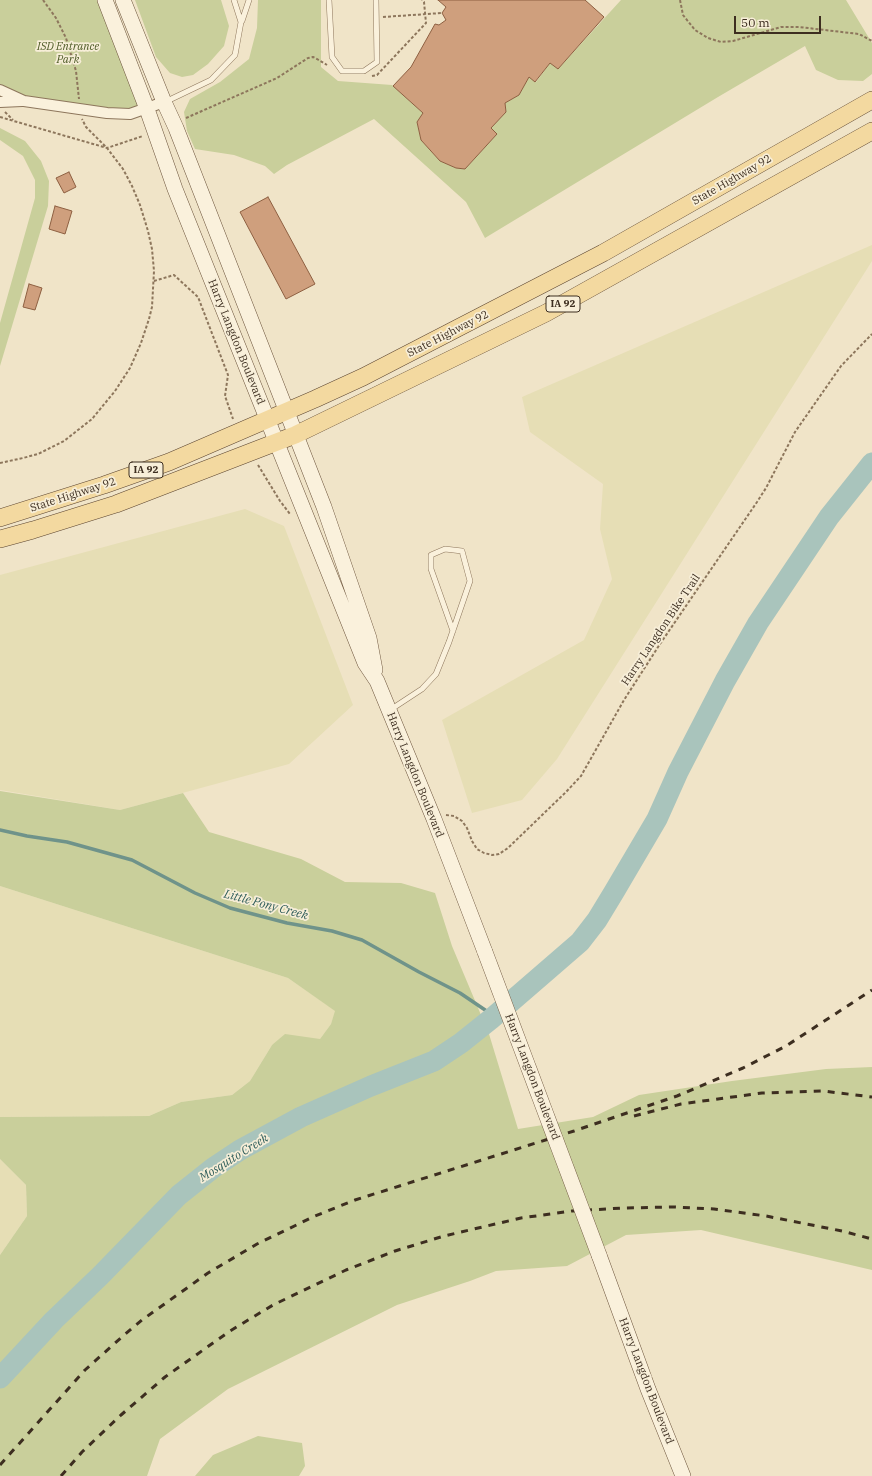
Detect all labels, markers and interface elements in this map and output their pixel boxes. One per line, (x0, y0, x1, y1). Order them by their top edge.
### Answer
scale bar (736, 8, 823, 34)
text: 50 m (741, 15, 770, 30)
park label: ISD Entrance Park (37, 40, 99, 66)
street label: State Highway 92 (690, 152, 774, 208)
street label: Harry Langdon Boulevard (205, 277, 267, 407)
road number: IA 92 (546, 296, 580, 312)
street label: State Highway 92 (405, 308, 491, 360)
road number: IA 92 (129, 462, 163, 478)
street label: State Highway 92 (28, 475, 118, 515)
street label: Harry Langdon Bike Trail (619, 572, 703, 688)
street label: Harry Langdon Boulevard (384, 710, 446, 840)
water label: Little Pony Creek (222, 887, 310, 923)
street label: Harry Langdon Boulevard (502, 1012, 562, 1142)
water label: Mosquito Creek (197, 1131, 271, 1185)
street label: Harry Langdon Boulevard (616, 1316, 676, 1446)

